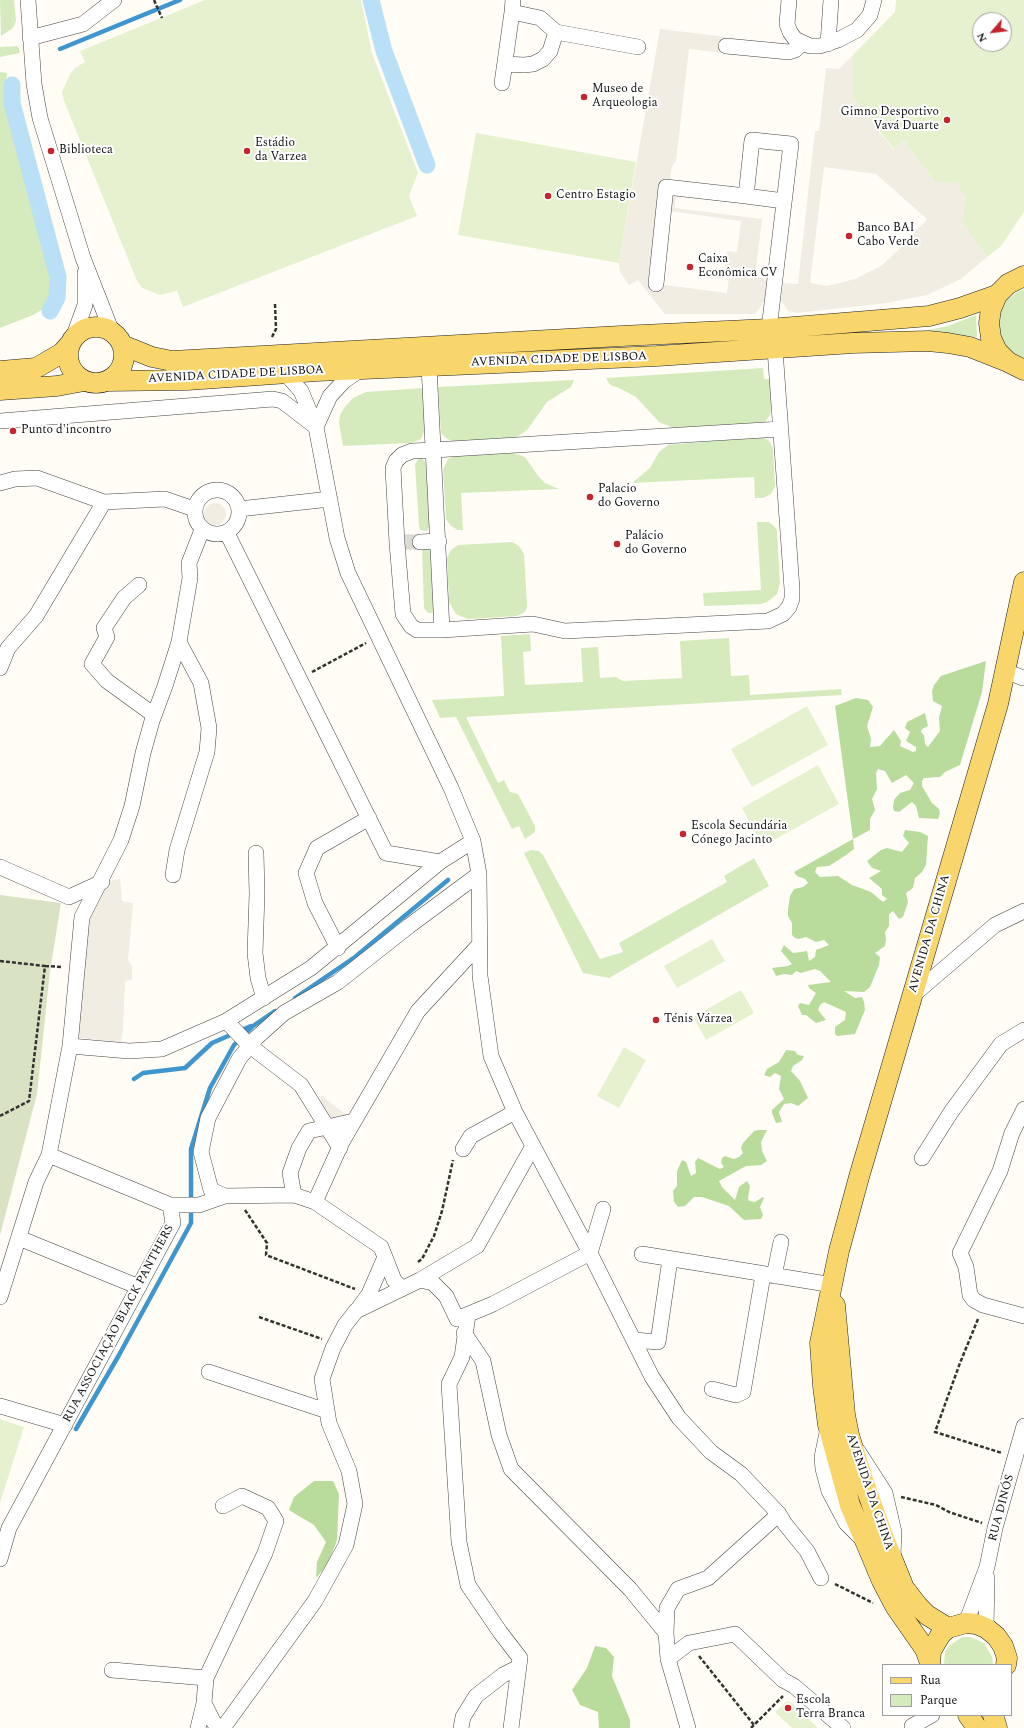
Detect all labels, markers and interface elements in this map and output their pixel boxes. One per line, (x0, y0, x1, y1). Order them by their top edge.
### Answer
north arrow (972, 12, 1012, 52)
text: N (972, 29, 991, 45)
place label: Museo de Arqueologia (592, 83, 658, 111)
marker: Museo de Arqueologia (579, 92, 589, 102)
place label: Gimno Desportivo Vavá Duarte (841, 106, 939, 134)
marker: Gimno Desportivo Vavá Duarte (942, 115, 952, 125)
place label: Estádio da Varzea (255, 137, 307, 165)
place label: Biblioteca (59, 144, 113, 158)
marker: Biblioteca (46, 146, 56, 156)
marker: Estádio da Varzea (242, 146, 252, 156)
place label: Centro Estagio (556, 189, 636, 203)
marker: Centro Estagio (543, 191, 553, 201)
place label: Banco BAI Cabo Verde (857, 222, 919, 250)
marker: Banco BAI Cabo Verde (844, 231, 854, 241)
place label: Caixa Econômica CV (698, 253, 777, 281)
marker: Caixa Econômica CV (685, 262, 695, 272)
street label: AVENIDA CIDADE DE LISBOA (471, 350, 647, 370)
street label: AVENIDA CIDADE DE LISBOA (148, 363, 324, 387)
place label: Punto d'incontro (21, 424, 111, 438)
marker: Punto d'incontro (8, 426, 18, 436)
place label: Palacio do Governo (598, 483, 660, 511)
marker: Palacio do Governo (585, 492, 595, 502)
place label: Palácio do Governo (625, 530, 687, 558)
marker: Palácio do Governo (612, 539, 622, 549)
place label: Escola Secundária Cónego Jacinto (691, 820, 787, 848)
marker: Escola Secundária Cónego Jacinto (678, 829, 688, 839)
street label: AVENIDA DA CHINA (906, 873, 954, 995)
place label: Ténis Várzea (664, 1013, 732, 1027)
marker: Ténis Várzea (651, 1015, 661, 1025)
street label: RUA ASSOCIAÇÃO BLACK PANTHERS (61, 1223, 177, 1425)
street label: AVENIDA DA CHINA (842, 1432, 896, 1552)
street label: RUA DINÓS (986, 1473, 1018, 1543)
legend (882, 1664, 1012, 1716)
text: Rua (920, 1671, 941, 1690)
text: Parque (920, 1691, 957, 1710)
place label: Escola Terra Branca (796, 1694, 865, 1722)
marker: Escola Terra Branca (783, 1703, 793, 1713)

